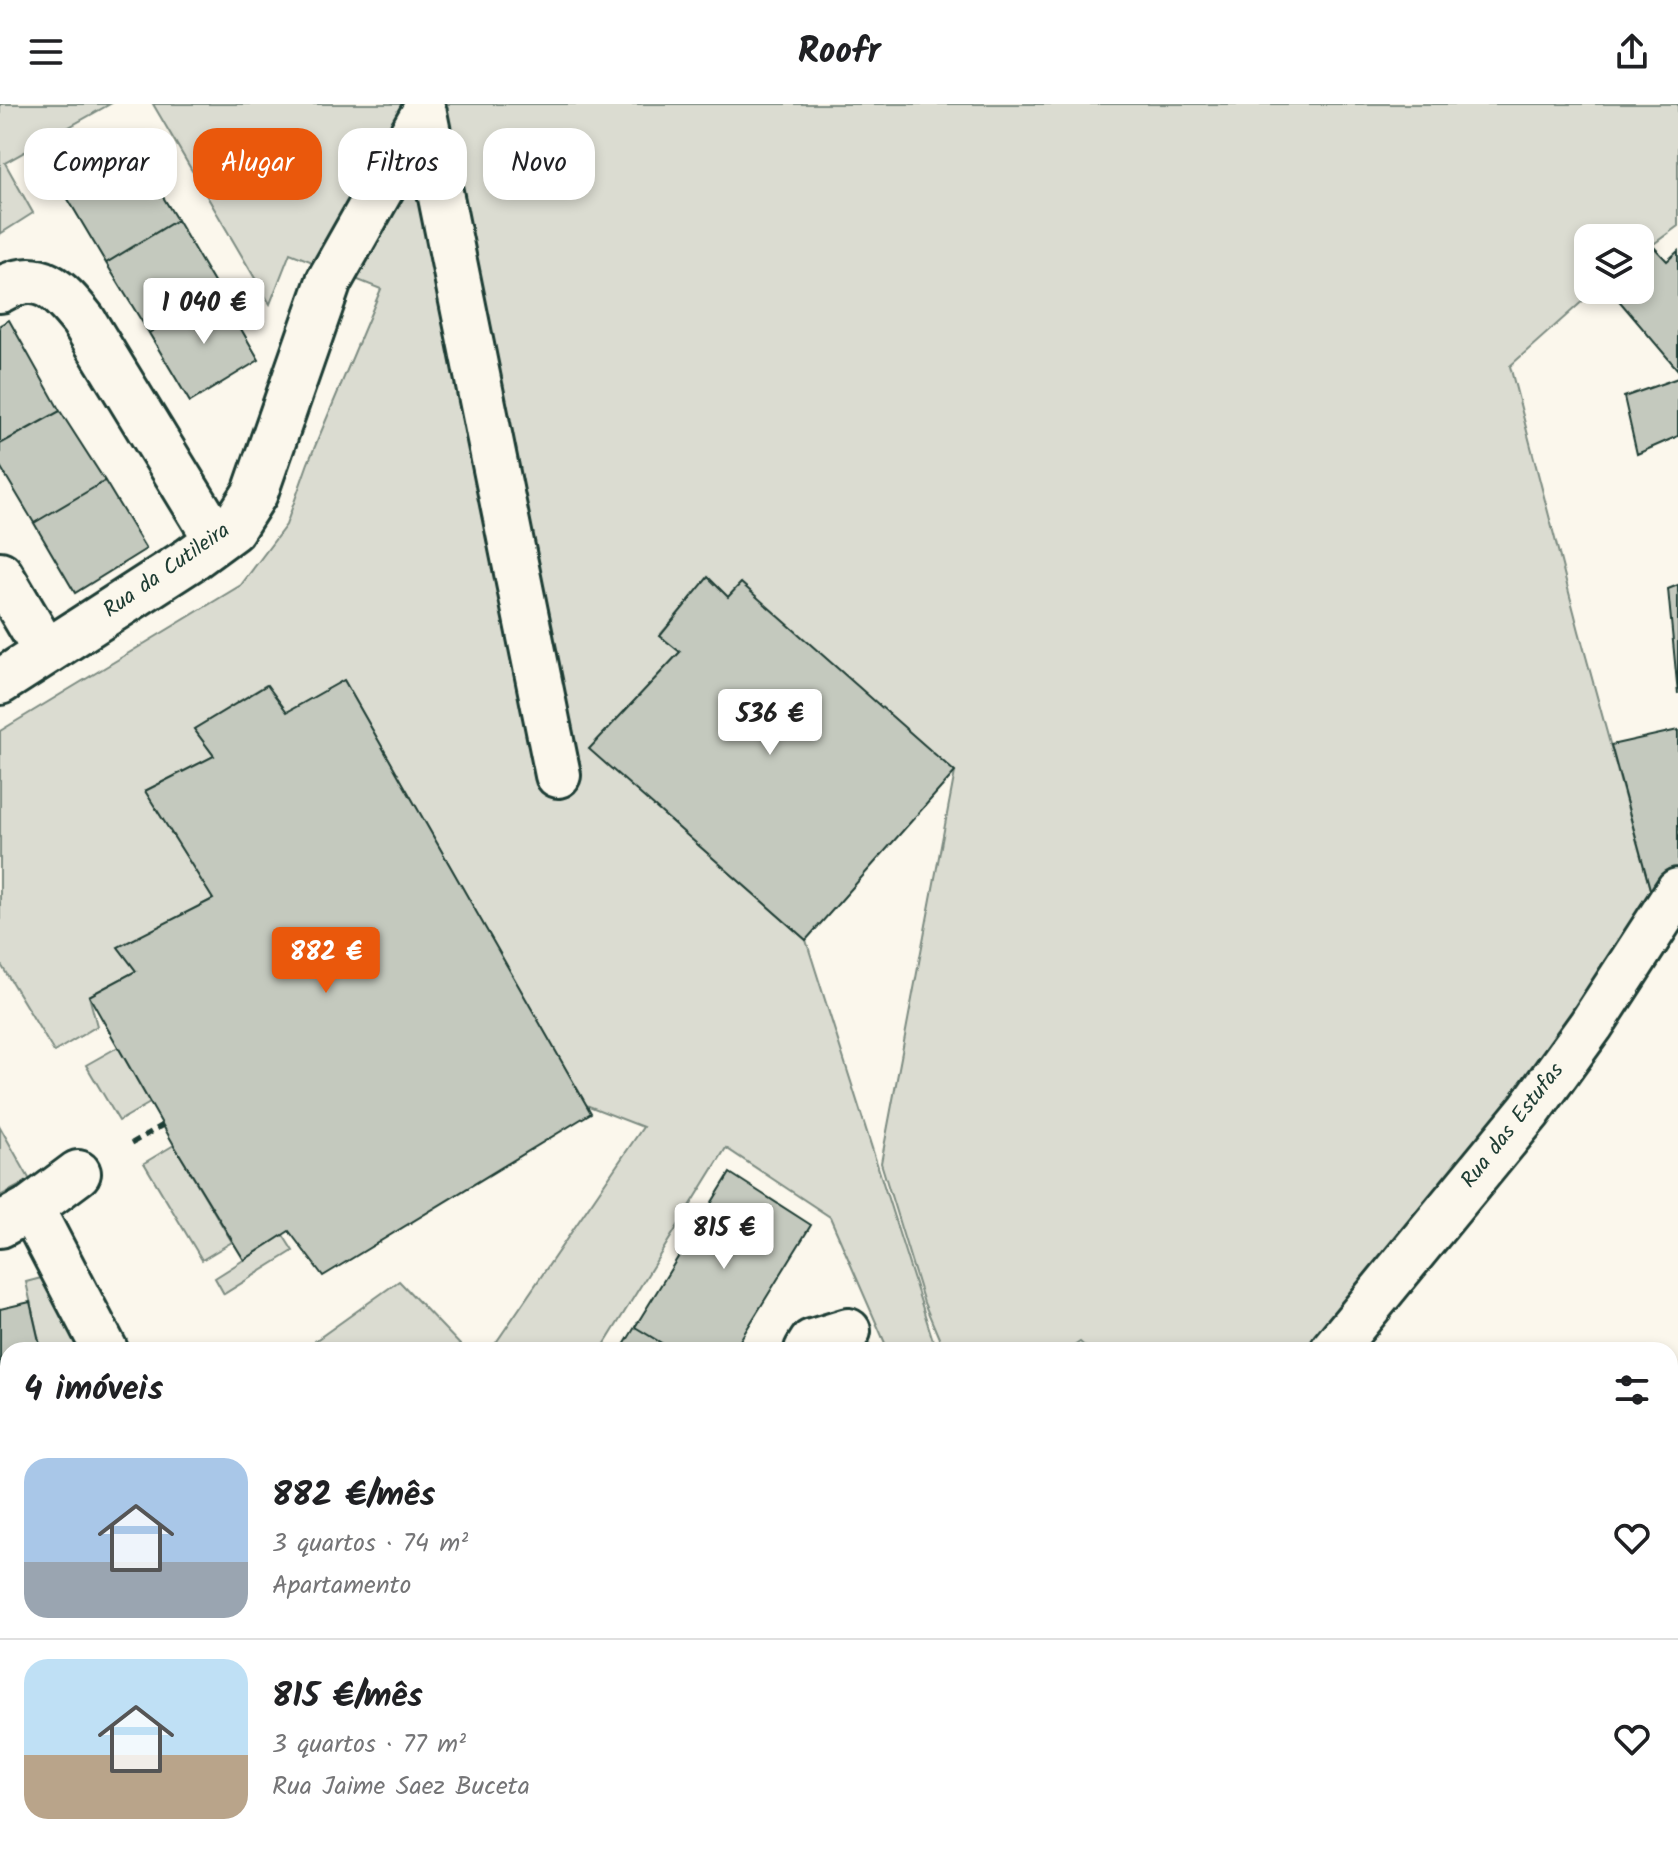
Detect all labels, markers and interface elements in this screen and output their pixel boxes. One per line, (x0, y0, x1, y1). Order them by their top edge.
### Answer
text: Roofr (797, 24, 881, 81)
icon: menu (24, 30, 68, 74)
icon: share (1610, 30, 1654, 74)
chip: Comprar (24, 128, 177, 200)
chip: Alugar (193, 128, 322, 200)
chip: Filtros (338, 128, 467, 200)
chip: Novo (483, 128, 595, 200)
map controls (1574, 224, 1654, 304)
button: layers (1574, 224, 1654, 304)
pin: 1 040 € (130, 278, 278, 346)
text: 1 040 € (161, 283, 247, 325)
street label: Rua da Cutileira (96, 514, 238, 628)
pin: 536 € (714, 689, 826, 757)
text: 536 € (736, 694, 804, 736)
pin: 882 € (270, 927, 382, 995)
text: 882 € (290, 932, 362, 974)
street label: Rua das Estufas (1453, 1055, 1574, 1196)
pin: 815 € (668, 1203, 780, 1271)
text: 815 € (693, 1208, 755, 1250)
text: 4 imóveis (24, 1363, 163, 1417)
icon: filters (1610, 1368, 1654, 1412)
text: 882 €/mês (272, 1469, 435, 1523)
icon: home (88, 1490, 184, 1586)
icon: heart (1610, 1516, 1654, 1560)
text: 3 quartos · 74 m² (272, 1523, 468, 1565)
text: Apartamento (272, 1565, 411, 1607)
text: 815 €/mês (272, 1670, 423, 1724)
icon: home (88, 1691, 184, 1787)
icon: heart (1610, 1717, 1654, 1761)
text: 3 quartos · 77 m² (272, 1724, 466, 1766)
text: Rua Jaime Saez Buceta (272, 1766, 530, 1808)

